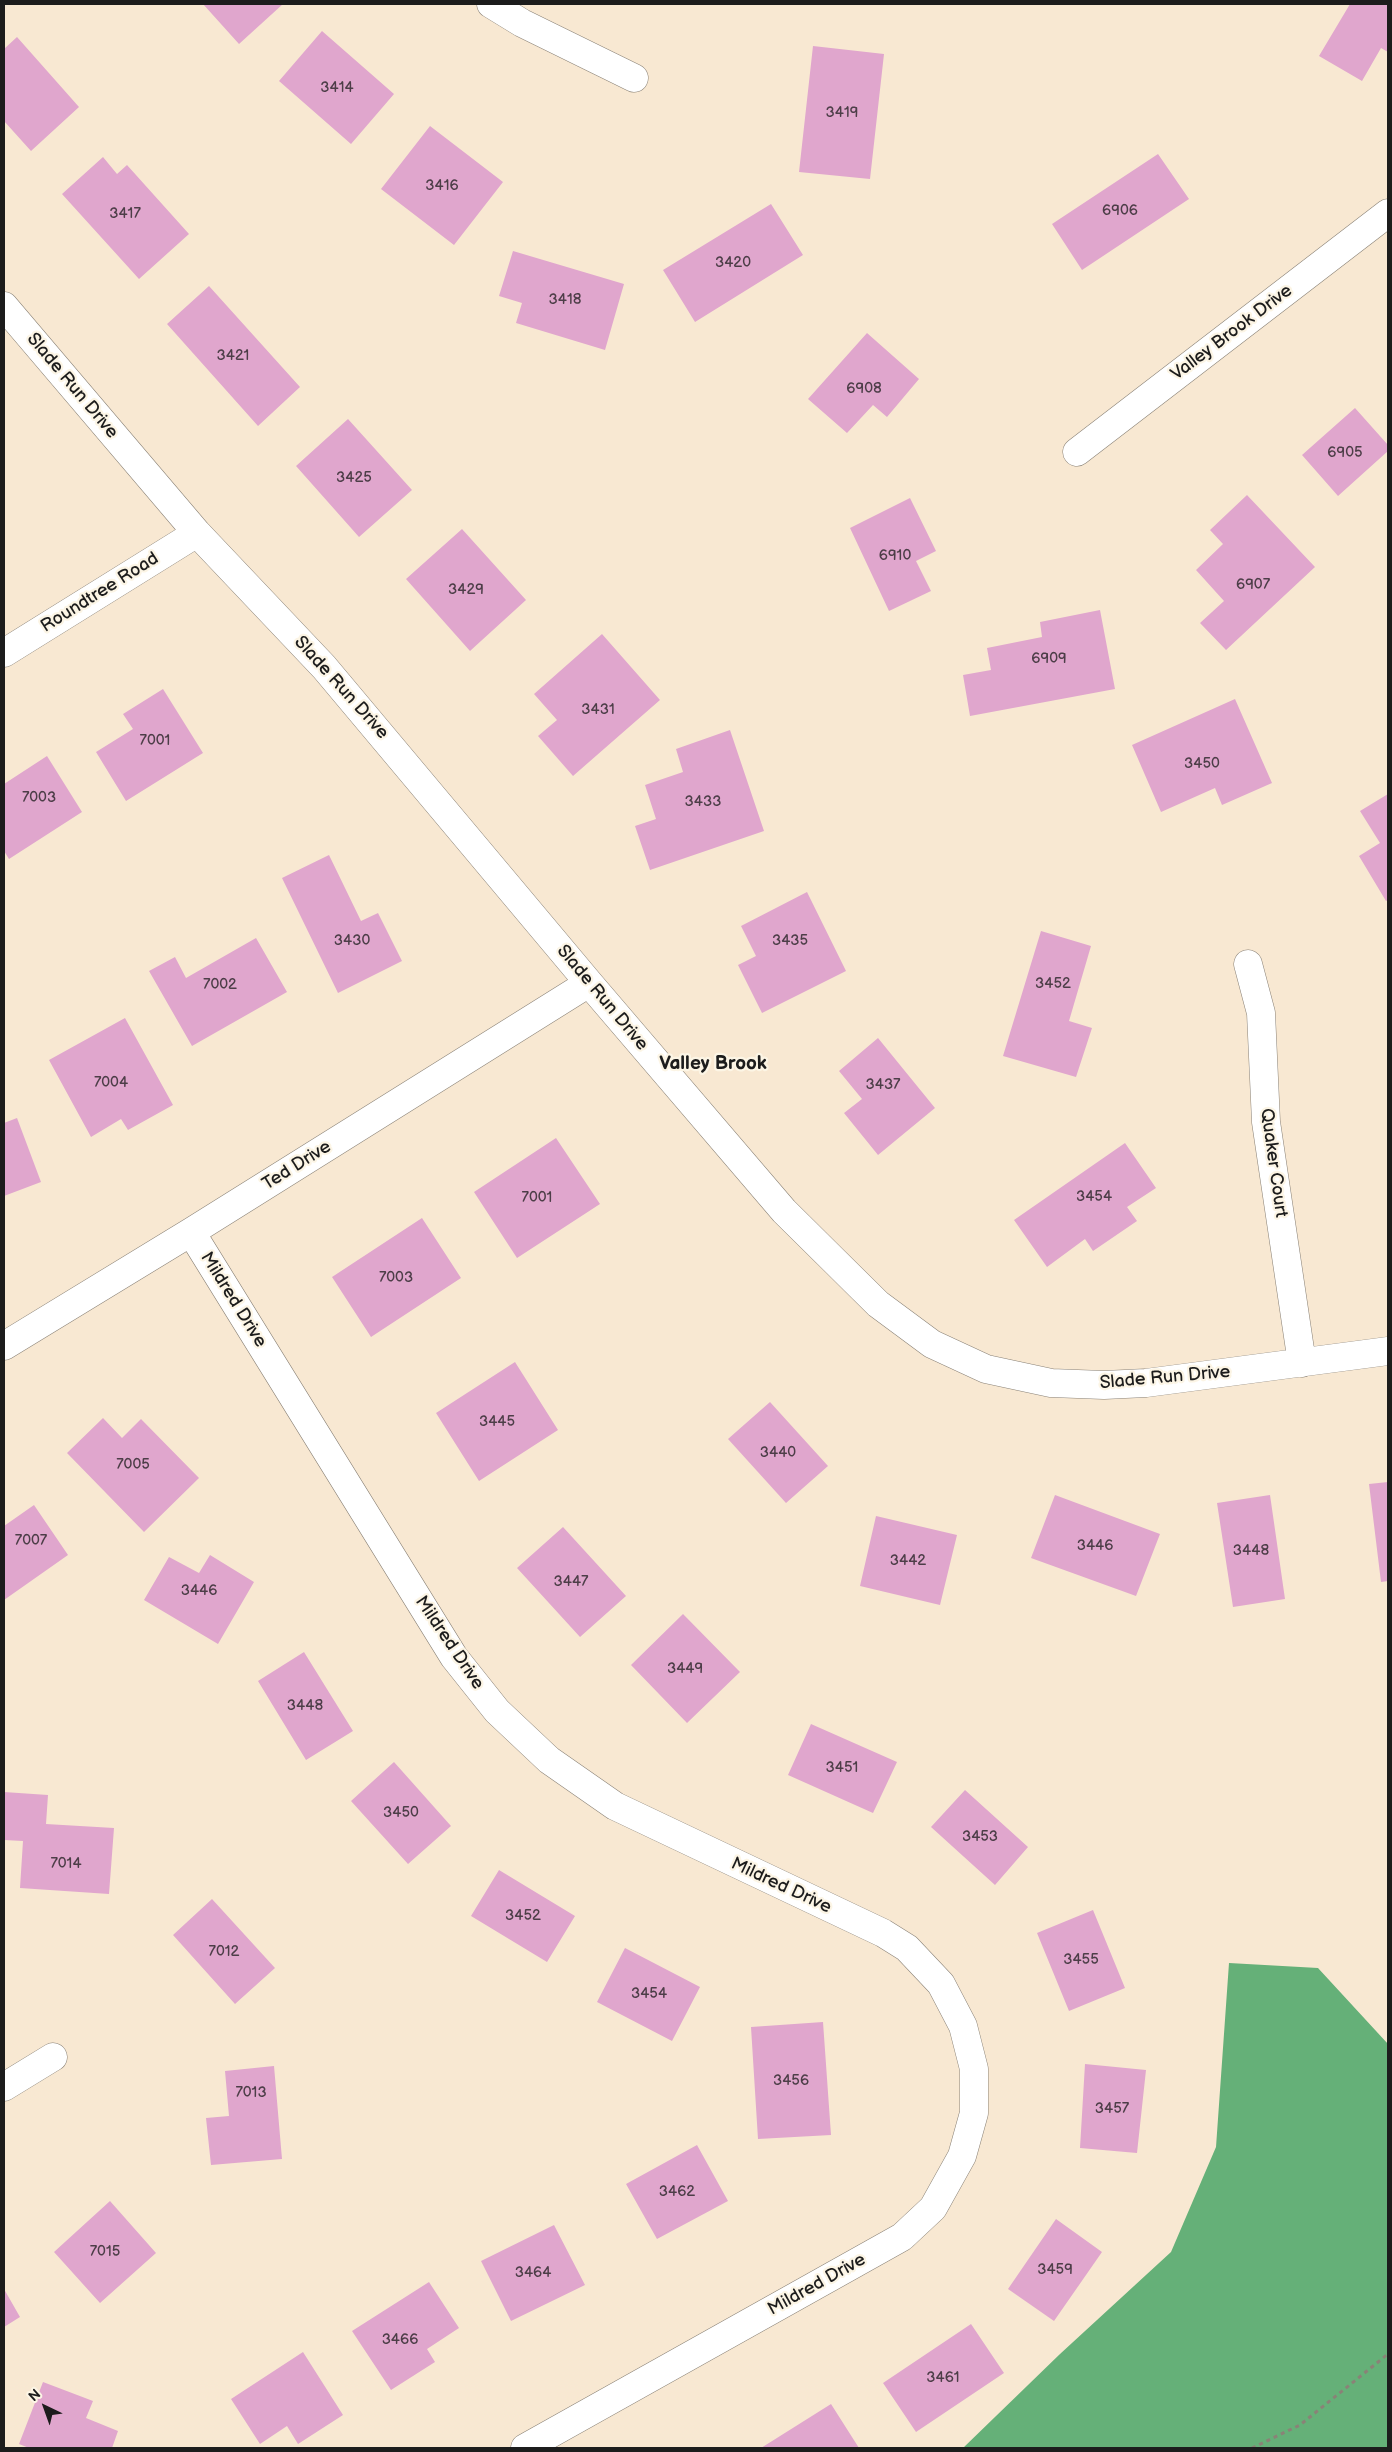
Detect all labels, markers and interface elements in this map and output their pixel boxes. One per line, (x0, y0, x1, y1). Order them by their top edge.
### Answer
house number: 3414 (320, 79, 354, 97)
house number: 3419 (826, 104, 858, 122)
house number: 3416 (425, 177, 459, 195)
house number: 6906 (1102, 202, 1138, 220)
house number: 3417 (109, 205, 141, 223)
house number: 3420 (715, 254, 751, 272)
street label: Valley Brook Drive (1167, 280, 1297, 386)
house number: 3418 (549, 291, 581, 309)
street label: Slade Run Drive (22, 329, 122, 443)
house number: 3421 (217, 347, 249, 365)
house number: 6908 (846, 380, 882, 398)
house number: 6905 (1327, 444, 1363, 462)
house number: 3425 (336, 469, 372, 487)
house number: 6910 (879, 547, 911, 565)
street label: Roundtree Road (37, 548, 163, 638)
house number: 6907 (1236, 576, 1270, 594)
house number: 3429 (448, 581, 484, 599)
street label: Slade Run Drive (289, 632, 393, 744)
house number: 6909 (1031, 650, 1067, 668)
house number: 3431 (581, 701, 615, 719)
house number: 7001 (140, 732, 170, 750)
house number: 3450 (1184, 755, 1220, 773)
house number: 7003 (22, 789, 56, 807)
house number: 3433 (685, 793, 721, 811)
house number: 3430 (334, 932, 370, 950)
house number: 3435 (772, 932, 808, 950)
street label: Slade Run Drive (552, 941, 652, 1055)
house number: 3452 (1035, 975, 1071, 993)
house number: 7002 (203, 976, 237, 994)
district label: Valley Brook (659, 1053, 767, 1075)
house number: 7004 (94, 1074, 128, 1092)
house number: 3437 (866, 1076, 900, 1094)
street label: Quaker Court (1255, 1107, 1291, 1219)
street label: Ted Drive (259, 1136, 335, 1196)
house number: 3454 (1076, 1188, 1112, 1206)
house number: 7001 (522, 1189, 552, 1207)
street label: Mildred Drive (195, 1248, 271, 1352)
house number: 7003 (379, 1269, 413, 1287)
street label: Slade Run Drive (1099, 1362, 1231, 1394)
house number: 3445 (479, 1413, 515, 1431)
house number: 3440 (760, 1444, 796, 1462)
house number: 7005 (116, 1456, 150, 1474)
house number: 7007 (15, 1532, 47, 1550)
house number: 3446 (1077, 1537, 1113, 1555)
house number: 3448 (1233, 1542, 1269, 1560)
house number: 3442 (890, 1552, 926, 1570)
house number: 3447 (554, 1573, 588, 1591)
house number: 3446 (181, 1582, 217, 1600)
street label: Mildred Drive (410, 1592, 488, 1694)
house number: 3449 (667, 1660, 703, 1678)
house number: 3448 (287, 1697, 323, 1715)
house number: 3451 (826, 1759, 858, 1777)
house number: 3450 (383, 1804, 419, 1822)
house number: 3453 (962, 1828, 998, 1846)
street label: Mildred Drive (727, 1853, 835, 1919)
house number: 7014 (50, 1855, 82, 1873)
house number: 3452 (505, 1907, 541, 1925)
house number: 7012 (209, 1943, 239, 1961)
house number: 3455 (1063, 1951, 1099, 1969)
house number: 3454 (631, 1985, 667, 2003)
house number: 3456 (773, 2072, 809, 2090)
house number: 7013 (235, 2084, 267, 2102)
house number: 3457 (1095, 2100, 1129, 2118)
house number: 3462 (659, 2183, 695, 2201)
house number: 7015 (90, 2243, 120, 2261)
street label: Mildred Drive (764, 2249, 870, 2321)
house number: 3459 (1037, 2261, 1073, 2279)
house number: 3464 (515, 2264, 551, 2282)
house number: 3466 (382, 2331, 418, 2349)
house number: 3461 (926, 2369, 960, 2387)
north arrow (20, 2382, 70, 2432)
text: N (25, 2386, 44, 2405)

